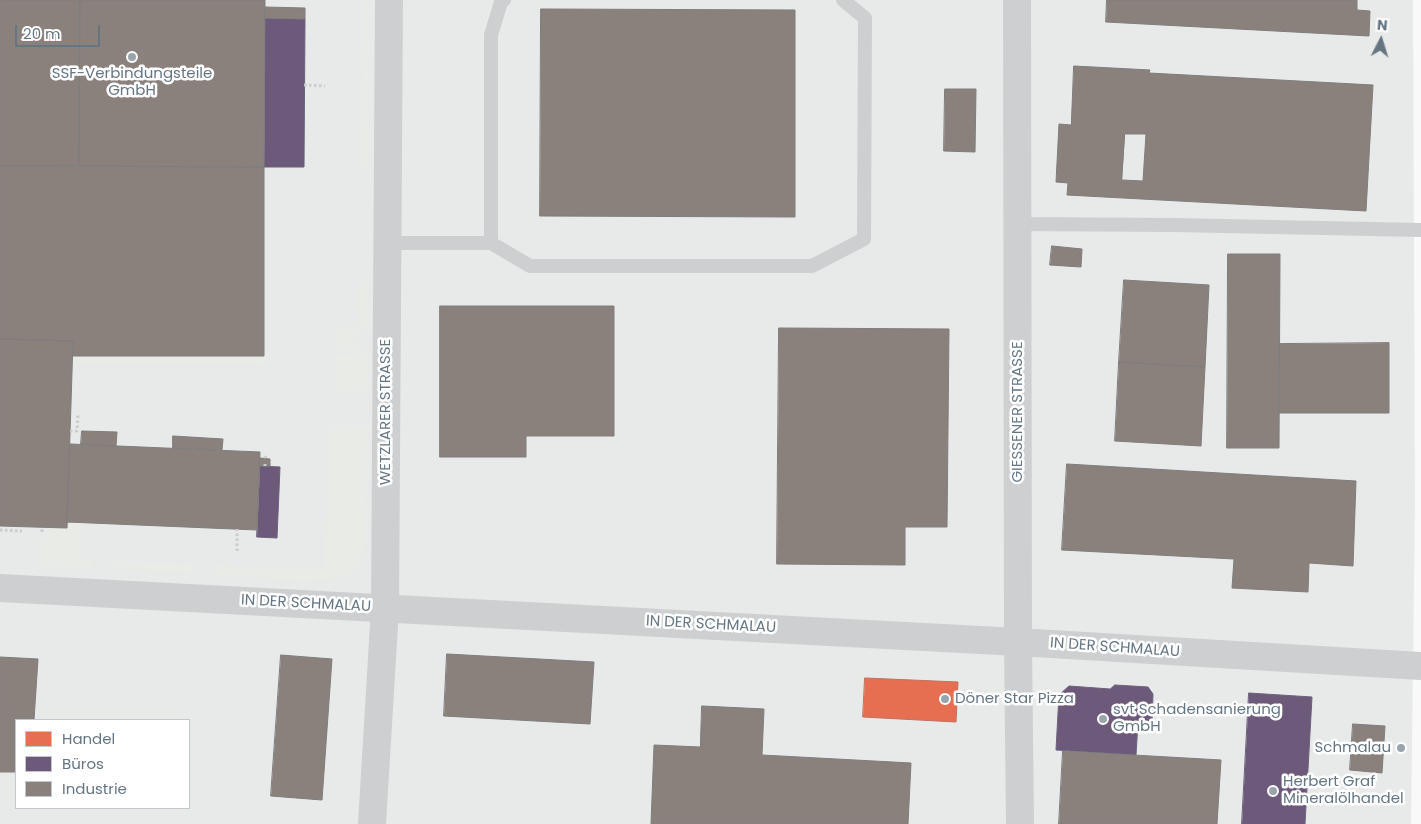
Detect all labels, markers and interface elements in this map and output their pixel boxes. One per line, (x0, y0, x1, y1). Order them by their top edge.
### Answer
scale bar (18, 15, 102, 47)
north arrow (1356, 15, 1406, 65)
text: N (1376, 15, 1388, 35)
text: 20 m (23, 23, 61, 44)
marker: SSF-Verbindungsteile GmbH (126, 51, 138, 63)
place label: SSF-Verbindungsteile GmbH (52, 65, 212, 100)
street label: WETZLARER STRASSE (377, 339, 395, 485)
street label: GIESSENER STRASSE (1009, 341, 1027, 483)
street label: IN DER SCHMALAU (241, 592, 371, 616)
street label: IN DER SCHMALAU (646, 613, 776, 637)
street label: IN DER SCHMALAU (1049, 634, 1181, 662)
place label: Döner Star Pizza (955, 690, 1074, 708)
marker: Döner Star Pizza (939, 693, 951, 705)
place label: svt Schadensanierung GmbH (1113, 701, 1281, 736)
marker: svt Schadensanierung GmbH (1097, 713, 1109, 725)
legend (15, 719, 190, 809)
text: Handel (62, 728, 115, 749)
place label: Schmalau (1314, 739, 1391, 757)
marker: Schmalau (1395, 742, 1407, 754)
text: Büros (62, 753, 104, 774)
place label: Herbert Graf Mineralölhandel (1283, 773, 1404, 808)
text: Industrie (62, 778, 127, 799)
marker: Herbert Graf Mineralölhandel (1267, 785, 1279, 797)

